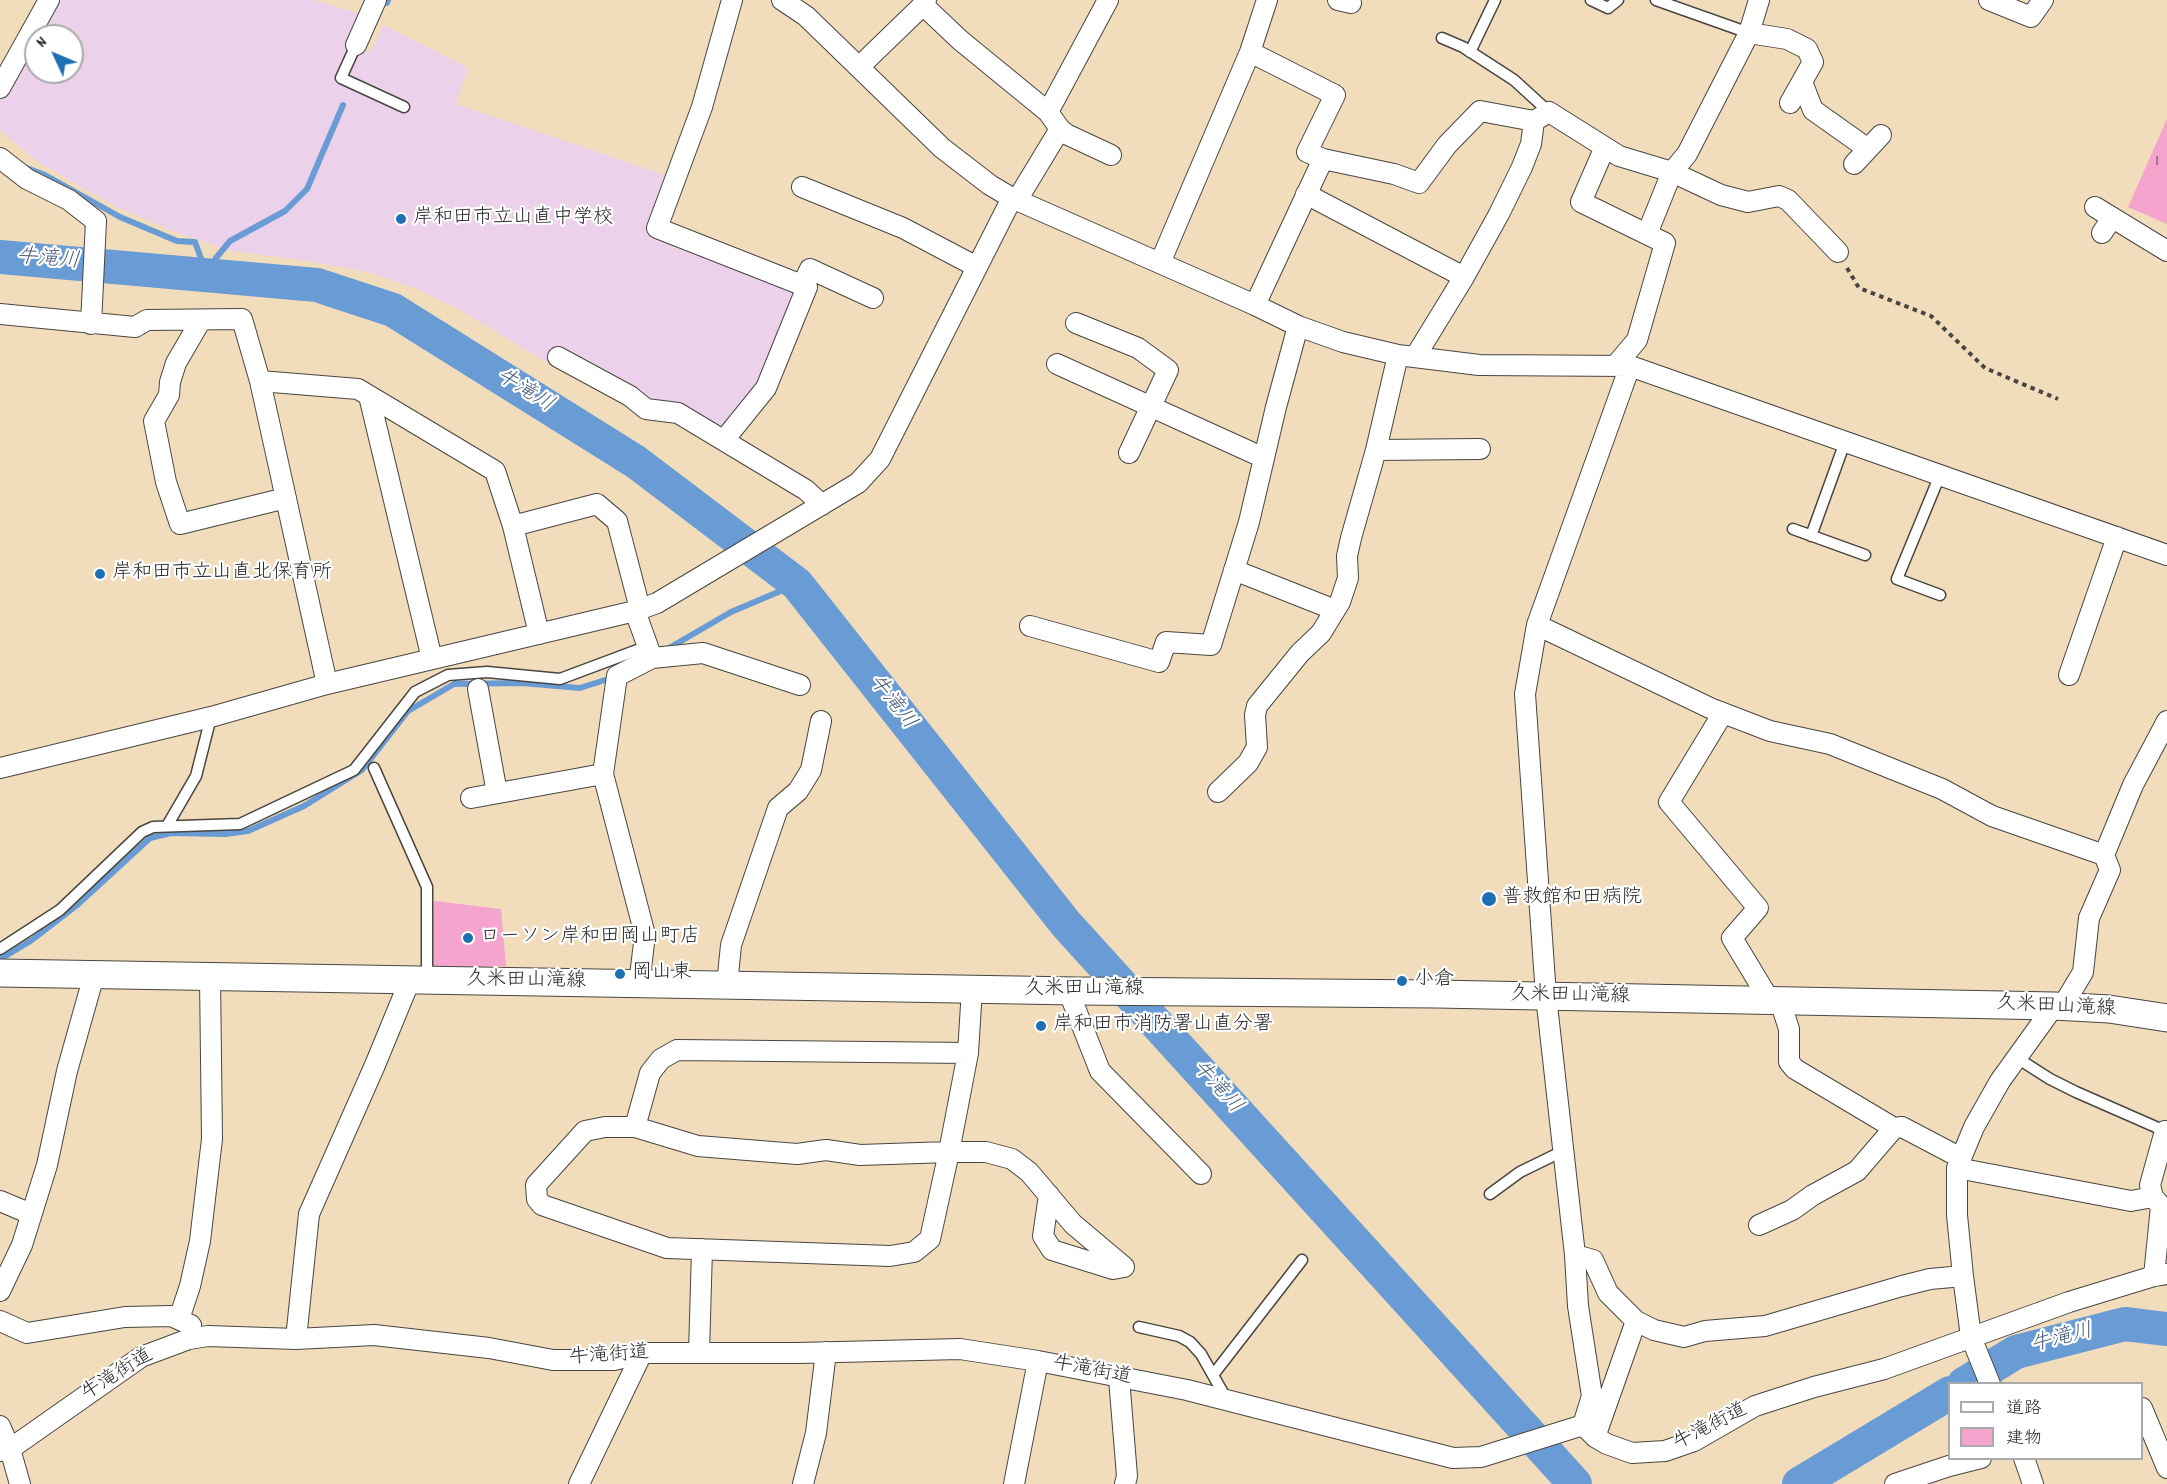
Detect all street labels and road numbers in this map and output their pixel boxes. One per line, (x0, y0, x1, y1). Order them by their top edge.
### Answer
street label: 久米田山滝線 (466, 969, 586, 995)
street label: 久米田山滝線 (1024, 978, 1144, 1002)
street label: 久米田山滝線 (1510, 984, 1630, 1010)
street label: 久米田山滝線 (1995, 993, 2117, 1023)
street label: 牛滝街道 (568, 1342, 650, 1372)
street label: 牛滝街道 (78, 1345, 158, 1407)
street label: 牛滝街道 (1050, 1353, 1134, 1391)
street label: 牛滝街道 (1670, 1399, 1752, 1457)

